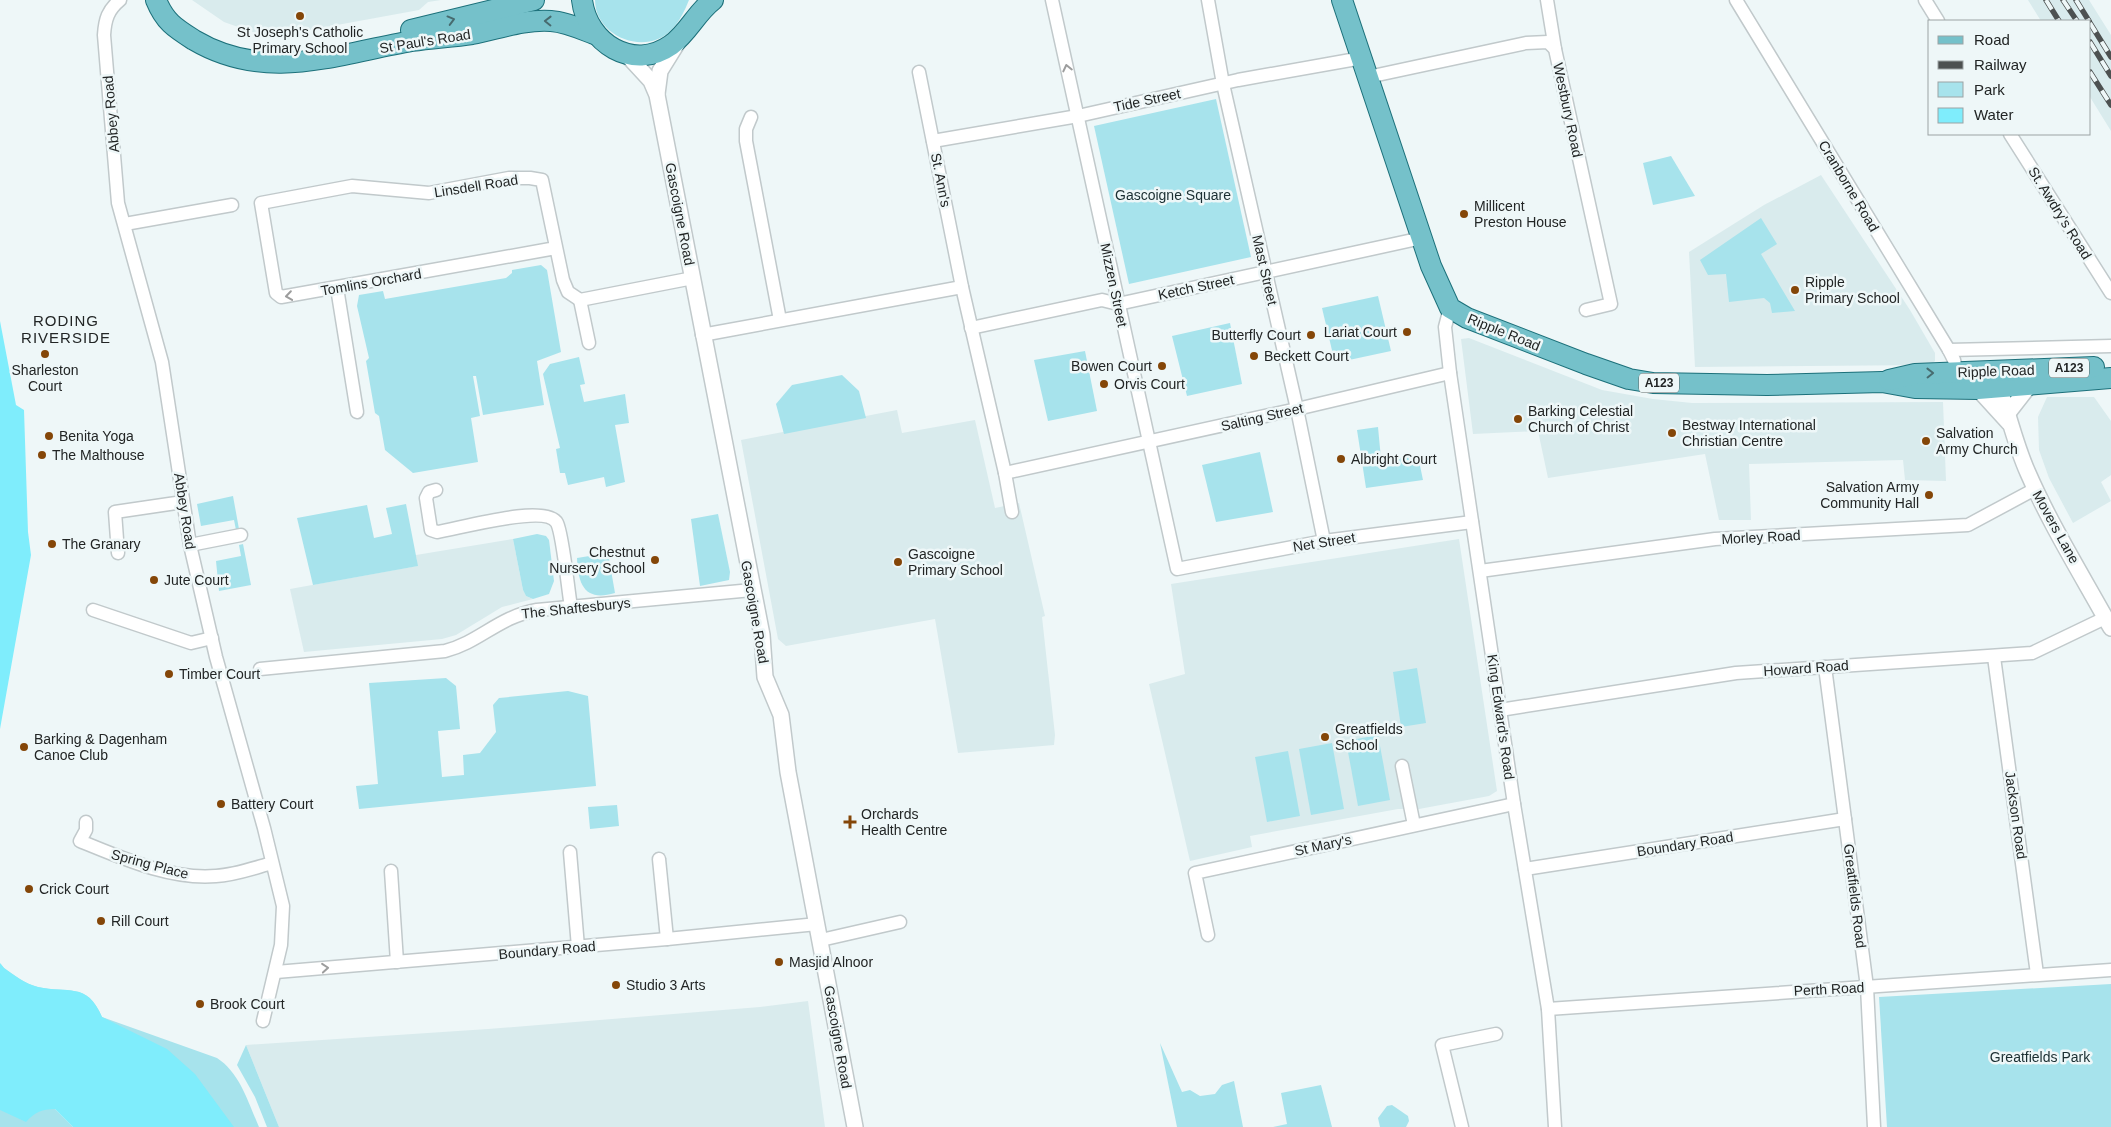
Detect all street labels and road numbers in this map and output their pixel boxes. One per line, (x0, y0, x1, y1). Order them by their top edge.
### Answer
street label: St Paul's Road (378, 26, 472, 56)
street label: Westbury Road (1550, 61, 1586, 159)
street label: Abbey Road (100, 75, 122, 153)
street label: Tide Street (1112, 85, 1182, 115)
street label: Cranborne Road (1815, 138, 1883, 234)
street label: St. Ann's (928, 152, 954, 208)
street label: Gascoigne Road (662, 161, 698, 267)
street label: St. Awdry's Road (2025, 164, 2095, 262)
street label: Linsdell Road (433, 171, 519, 201)
street label: Mast Street (1249, 233, 1281, 307)
street label: Mizzen Street (1097, 241, 1131, 329)
street label: Tomlins Orchard (319, 265, 423, 299)
street label: Ketch Street (1157, 271, 1235, 303)
street label: Ripple Road (1465, 310, 1543, 354)
road number: A123 (2049, 358, 2089, 378)
street label: Ripple Road (1957, 362, 2035, 380)
road number: A123 (1639, 373, 1679, 392)
street label: Salting Street (1219, 400, 1305, 434)
street label: Abbey Road (171, 472, 199, 550)
street label: Movers Lane (2029, 488, 2083, 566)
street label: Morley Road (1721, 527, 1801, 547)
street label: Net Street (1292, 529, 1356, 555)
street label: Gascoigne Road (738, 559, 772, 665)
street label: The Shaftesburys (521, 594, 631, 622)
street label: King Edward's Road (1484, 653, 1518, 781)
street label: Howard Road (1763, 657, 1849, 679)
street label: Jackson Road (2002, 770, 2030, 860)
street label: Boundary Road (1636, 828, 1734, 860)
street label: St Mary's (1293, 831, 1353, 859)
street label: Greatfields Road (1841, 843, 1869, 949)
street label: Spring Place (110, 846, 191, 882)
street label: Boundary Road (498, 938, 596, 962)
street label: Perth Road (1793, 979, 1865, 999)
street label: Gascoigne Road (821, 984, 855, 1090)

